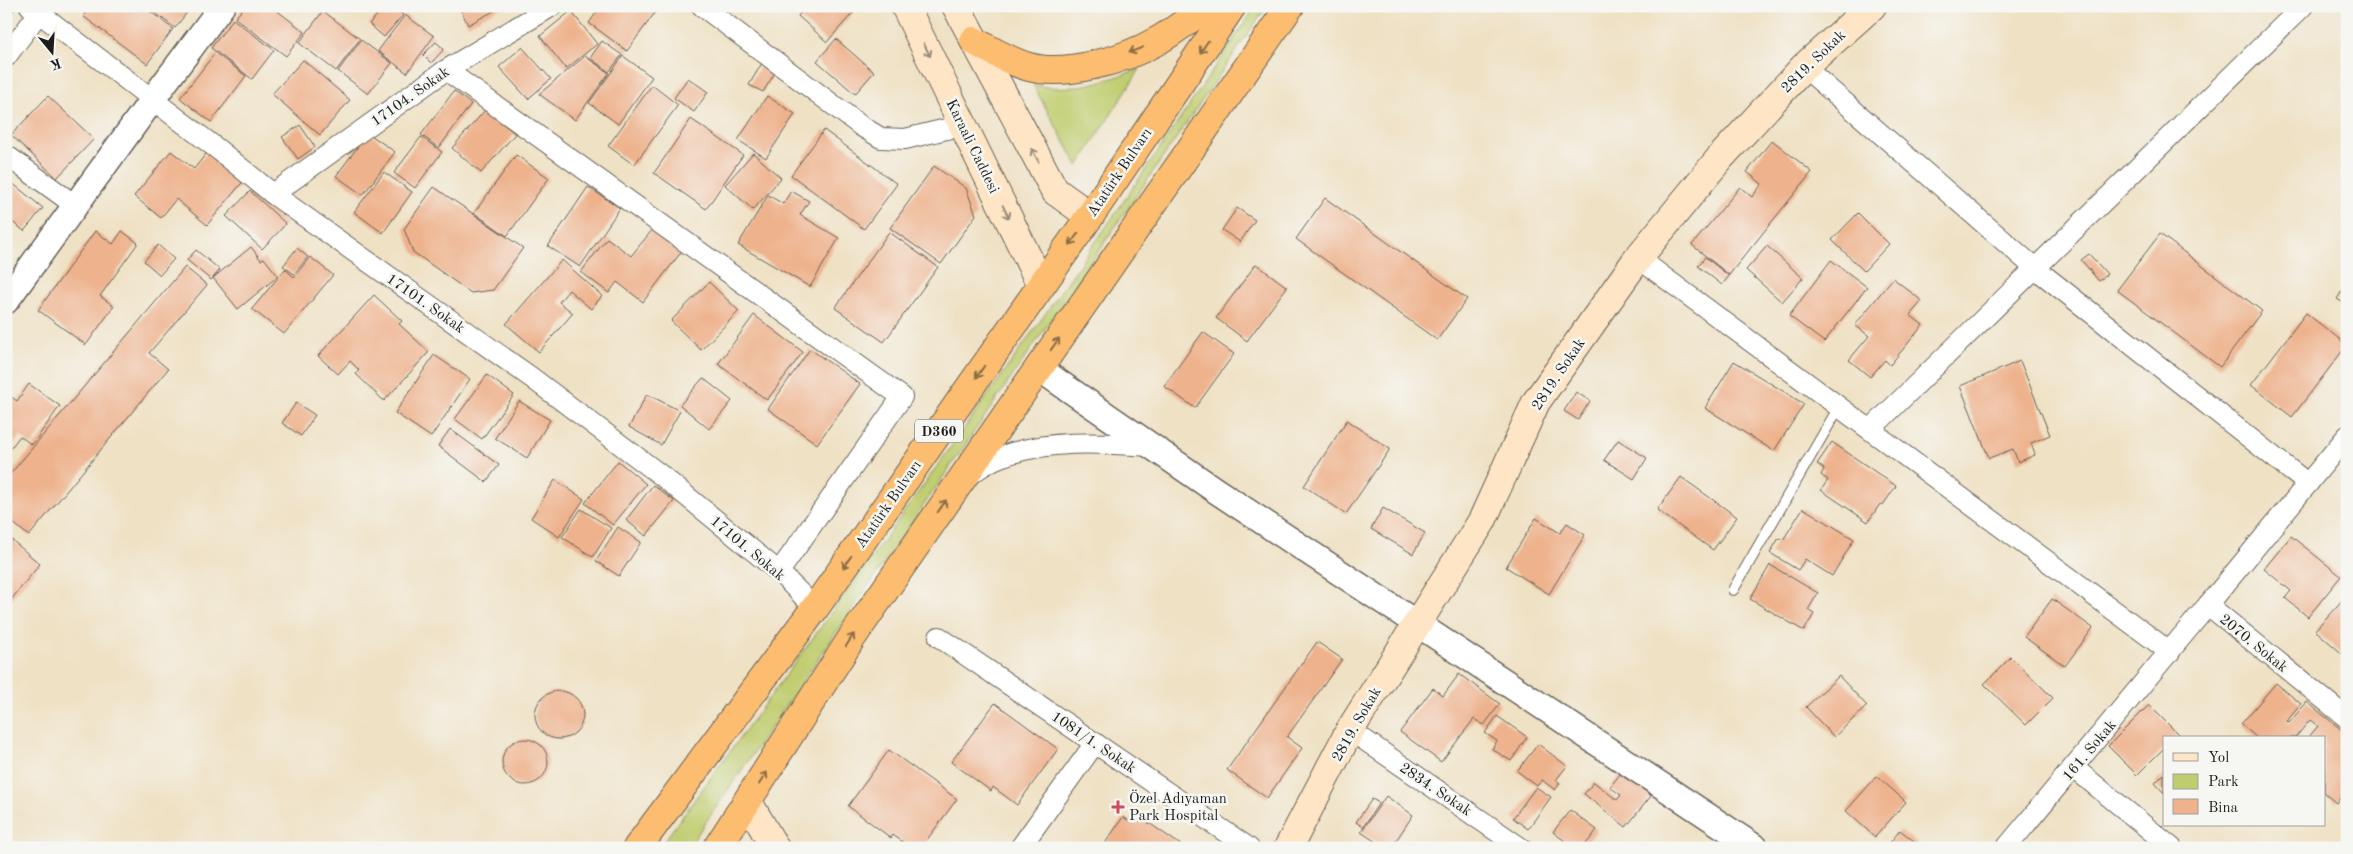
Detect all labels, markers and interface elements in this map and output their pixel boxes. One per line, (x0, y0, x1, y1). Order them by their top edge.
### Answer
north arrow (28, 28, 78, 78)
street label: 2819. Sokak (1779, 28, 1849, 96)
one-way arrow (1199, 39, 1209, 53)
one-way arrow (923, 42, 932, 57)
one-way arrow (1129, 46, 1145, 55)
text: K (48, 55, 63, 72)
street label: 17104. Sokak (369, 65, 453, 130)
street label: Karaali Caddesi (942, 97, 1001, 196)
street label: Atatürk Bulvarı (1085, 126, 1155, 220)
one-way arrow (1030, 148, 1039, 163)
one-way arrow (1002, 204, 1011, 219)
one-way arrow (1069, 232, 1079, 246)
street label: 17101. Sokak (383, 272, 467, 337)
street label: 2819. Sokak (1530, 336, 1589, 413)
one-way arrow (1050, 337, 1060, 351)
one-way arrow (975, 365, 985, 379)
road number: D360 (915, 420, 963, 442)
street label: Atatürk Bulvarı (854, 458, 925, 551)
one-way arrow (937, 500, 947, 514)
street label: 17101. Sokak (707, 514, 787, 584)
one-way arrow (842, 555, 852, 569)
street label: 2070. Sokak (2216, 612, 2290, 676)
one-way arrow (845, 634, 855, 648)
street label: 2819. Sokak (1330, 685, 1385, 764)
street label: 1081/1. Sokak (1048, 710, 1138, 777)
street label: 161. Sokak (2061, 718, 2120, 784)
legend (2163, 736, 2326, 826)
text: Yol (2208, 751, 2229, 766)
street label: 2834. Sokak (1397, 761, 1474, 820)
one-way arrow (759, 771, 769, 785)
text: Park (2208, 775, 2239, 790)
place label: Özel Adıyaman Park Hospital (1129, 789, 1227, 824)
marker: Özel Adıyaman Park Hospital (1111, 800, 1125, 814)
text: Bina (2208, 801, 2239, 816)

